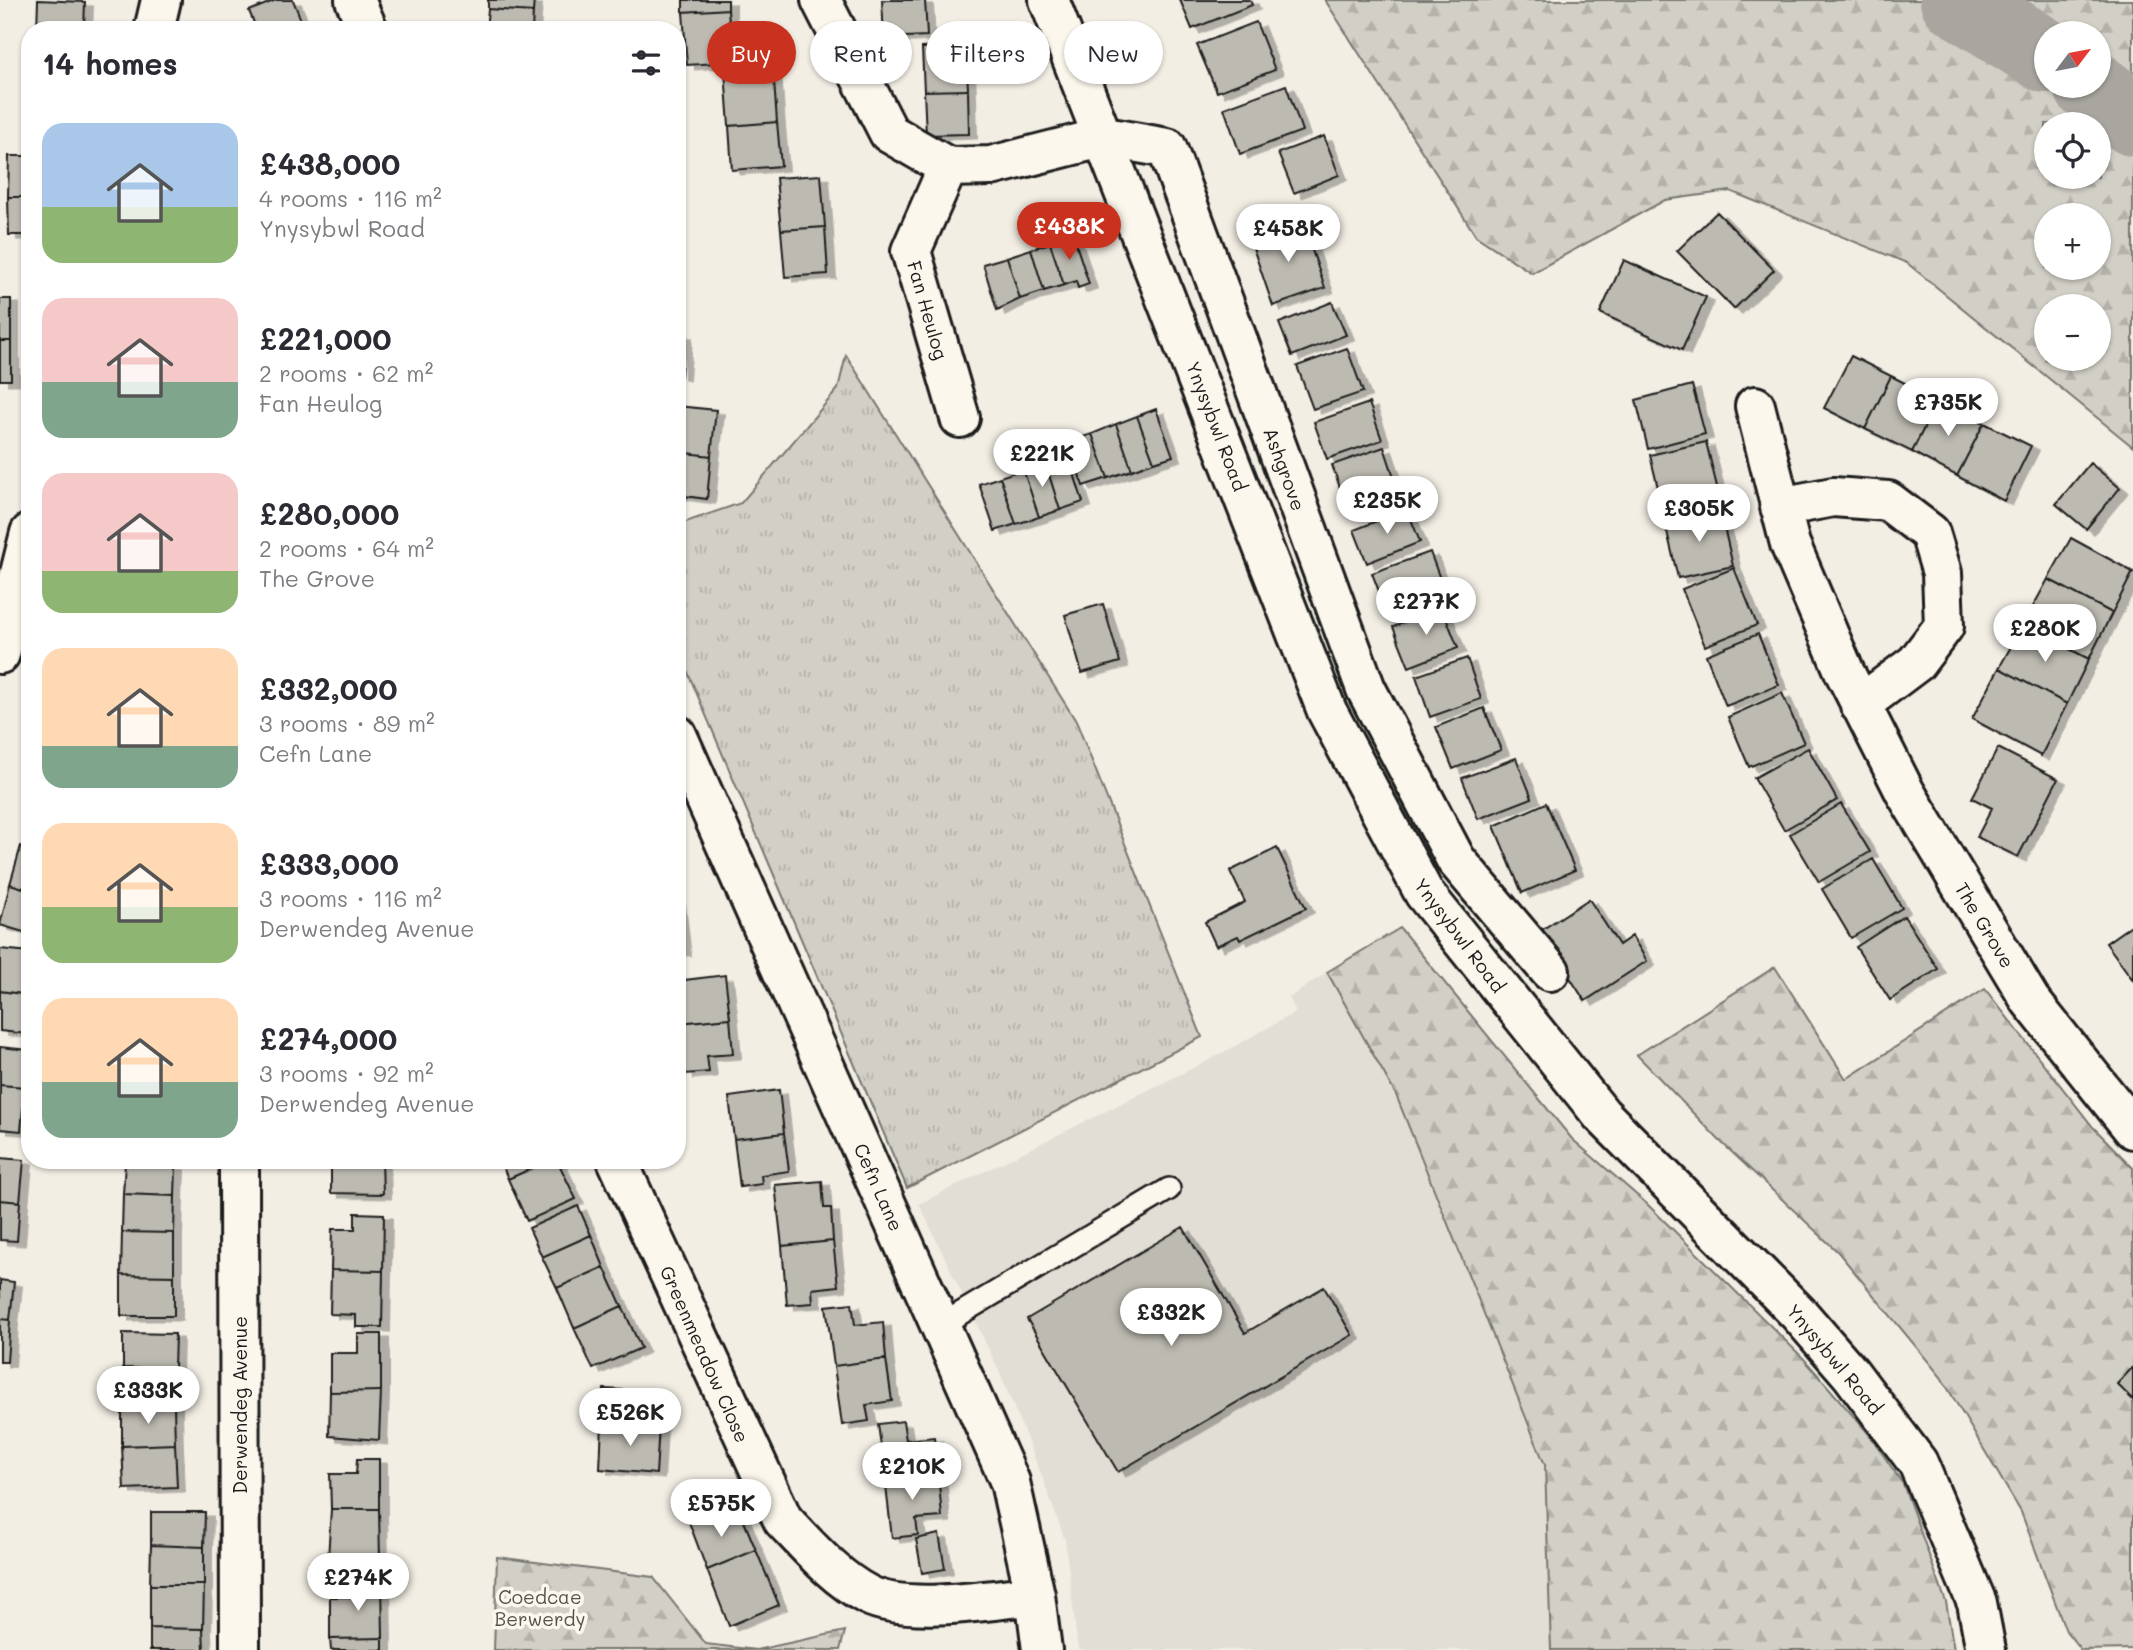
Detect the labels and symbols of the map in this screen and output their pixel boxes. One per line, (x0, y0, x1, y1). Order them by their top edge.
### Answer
north arrow (2034, 21, 2110, 98)
pin: £438K (1020, 202, 1118, 262)
pin: £458K (1239, 204, 1337, 264)
street label: Fan Heulog (902, 258, 954, 362)
street label: Ynysybwl Road (1181, 358, 1253, 494)
pin: £735K (1899, 378, 1997, 438)
street label: Ashgrove (1258, 424, 1312, 514)
pin: £221K (993, 430, 1091, 489)
pin: £235K (1338, 476, 1436, 536)
pin: £305K (1650, 484, 1748, 544)
pin: £277K (1377, 578, 1475, 637)
pin: £280K (1996, 604, 2094, 664)
street label: Ynysybwl Road (1409, 873, 1511, 997)
street label: The Grove (1950, 877, 2020, 973)
street label: Cefn Lane (849, 1139, 909, 1235)
street label: Greenmeadow Close (655, 1262, 755, 1446)
pin: £332K (1122, 1288, 1220, 1348)
street label: Ynysybwl Road (1781, 1298, 1889, 1420)
street label: Derwendeg Avenue (227, 1316, 252, 1494)
pin: £333K (99, 1366, 197, 1426)
pin: £526K (581, 1388, 679, 1448)
pin: £210K (863, 1442, 961, 1502)
pin: £575K (672, 1480, 770, 1539)
pin: £274K (309, 1554, 407, 1613)
park label: Coedcae Berwerdy (494, 1584, 586, 1631)

